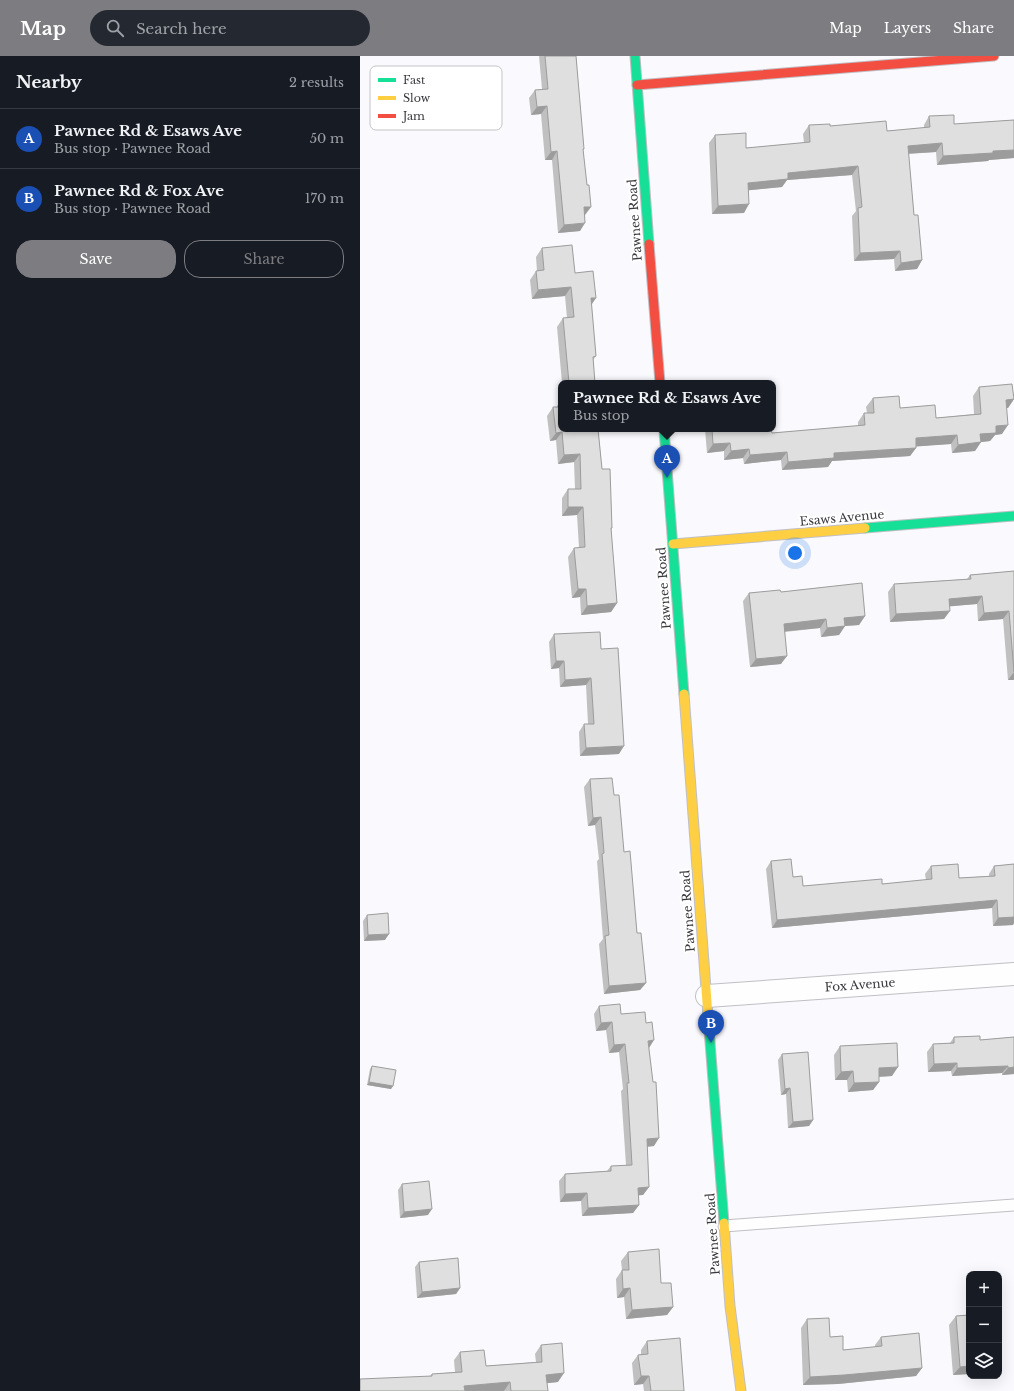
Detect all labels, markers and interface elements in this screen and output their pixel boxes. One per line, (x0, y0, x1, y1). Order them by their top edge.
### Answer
search box (90, 10, 370, 46)
text: Map (20, 17, 66, 40)
icon: search (104, 17, 126, 39)
text: Search here (136, 19, 227, 38)
text: Map (829, 19, 862, 37)
text: Layers (884, 19, 931, 37)
text: Share (953, 19, 994, 37)
legend (370, 66, 502, 130)
text: Nearby (16, 72, 82, 93)
text: Fast (403, 73, 426, 87)
text: 2 results (289, 74, 344, 91)
text: Slow (403, 91, 431, 105)
text: Jam (401, 109, 425, 123)
text: Pawnee Rd & Esaws Ave (54, 121, 242, 140)
text: A (24, 130, 34, 147)
text: 50 m (310, 130, 344, 147)
text: Bus stop · Pawnee Road (54, 140, 211, 157)
street label: Pawnee Road (624, 179, 645, 262)
text: Pawnee Rd & Fox Ave (54, 181, 224, 200)
text: B (24, 190, 34, 207)
text: 170 m (305, 190, 344, 207)
text: Bus stop · Pawnee Road (54, 200, 211, 217)
button: Save (16, 240, 176, 278)
button: Share (184, 240, 344, 278)
popup (558, 380, 776, 432)
text: Pawnee Rd & Esaws Ave (573, 388, 761, 407)
text: Bus stop (573, 407, 629, 424)
pin: A (654, 445, 680, 478)
street label: Esaws Avenue (799, 506, 885, 529)
your location (785, 543, 805, 563)
street label: Pawnee Road (653, 547, 674, 630)
street label: Pawnee Road (677, 870, 698, 953)
street label: Fox Avenue (824, 975, 896, 994)
pin: B (698, 1010, 724, 1043)
street label: Pawnee Road (702, 1193, 723, 1276)
map controls (966, 1271, 1002, 1379)
button: + (966, 1271, 1002, 1307)
button: − (966, 1307, 1002, 1343)
button: layers (966, 1343, 1002, 1379)

